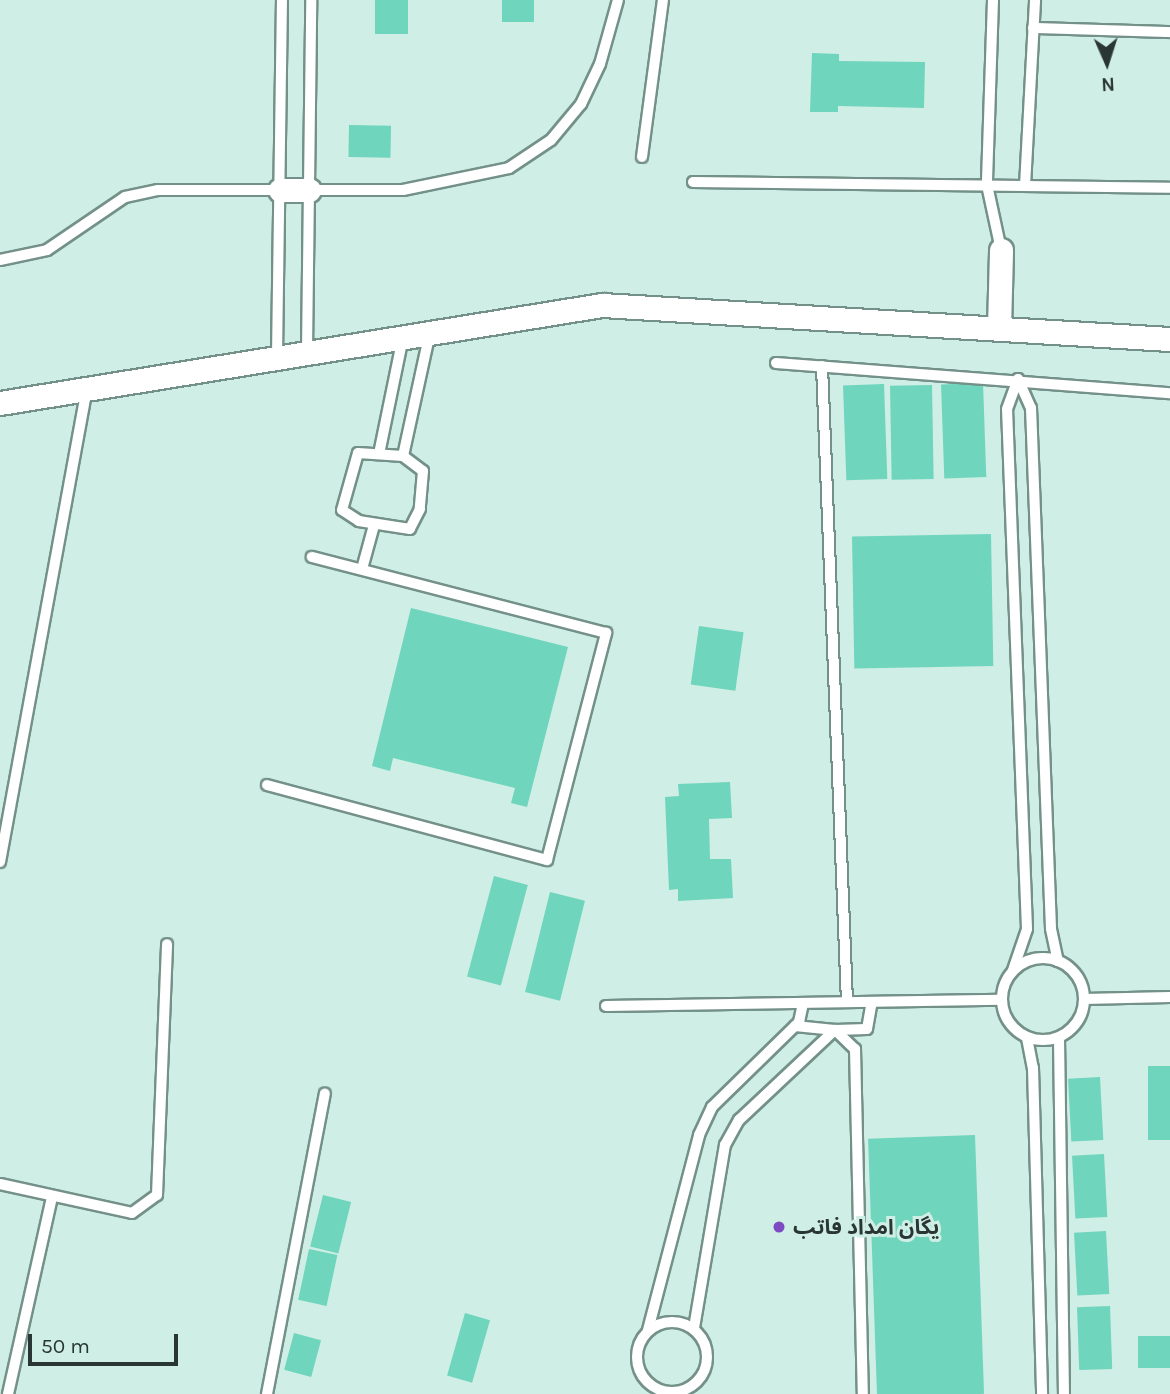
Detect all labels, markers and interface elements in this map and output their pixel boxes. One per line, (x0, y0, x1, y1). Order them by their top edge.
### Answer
north arrow (1072, 28, 1142, 98)
text: N (1101, 73, 1115, 95)
place label: یگان امداد فاتب (793, 1214, 939, 1240)
marker: یگان امداد فاتب (771, 1219, 787, 1235)
scale bar (32, 1320, 182, 1364)
text: 50 m (41, 1334, 90, 1358)

